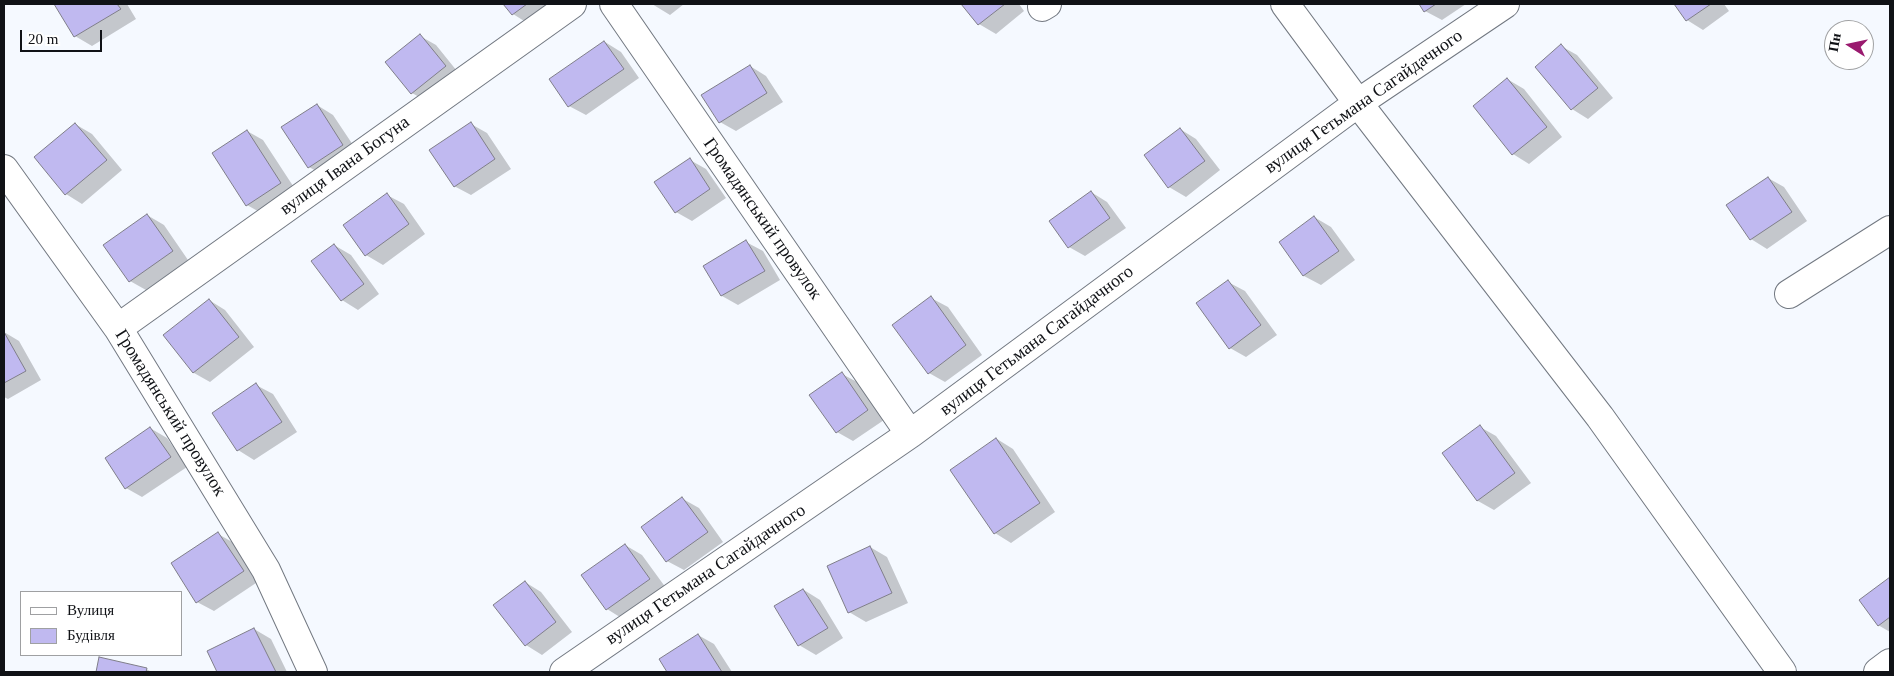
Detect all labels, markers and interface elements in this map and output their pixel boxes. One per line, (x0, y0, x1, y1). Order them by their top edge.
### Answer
scale bar (22, 20, 105, 52)
north arrow (1824, 20, 1874, 70)
street label: вулиця Гетьмана Сагайдачного (1261, 25, 1467, 179)
text: 20 m (28, 31, 58, 47)
text: Пн (1826, 32, 1844, 53)
street label: вулиця Івана Богуна (276, 112, 414, 220)
street label: Громадянський провулок (698, 134, 826, 304)
street label: вулиця Гетьмана Сагайдачного (936, 261, 1138, 421)
street label: Громадянський провулок (110, 326, 230, 500)
street label: вулиця Гетьмана Сагайдачного (602, 500, 810, 650)
legend (20, 591, 182, 656)
text: Вулиця (67, 602, 114, 618)
text: Будівля (67, 627, 115, 643)

